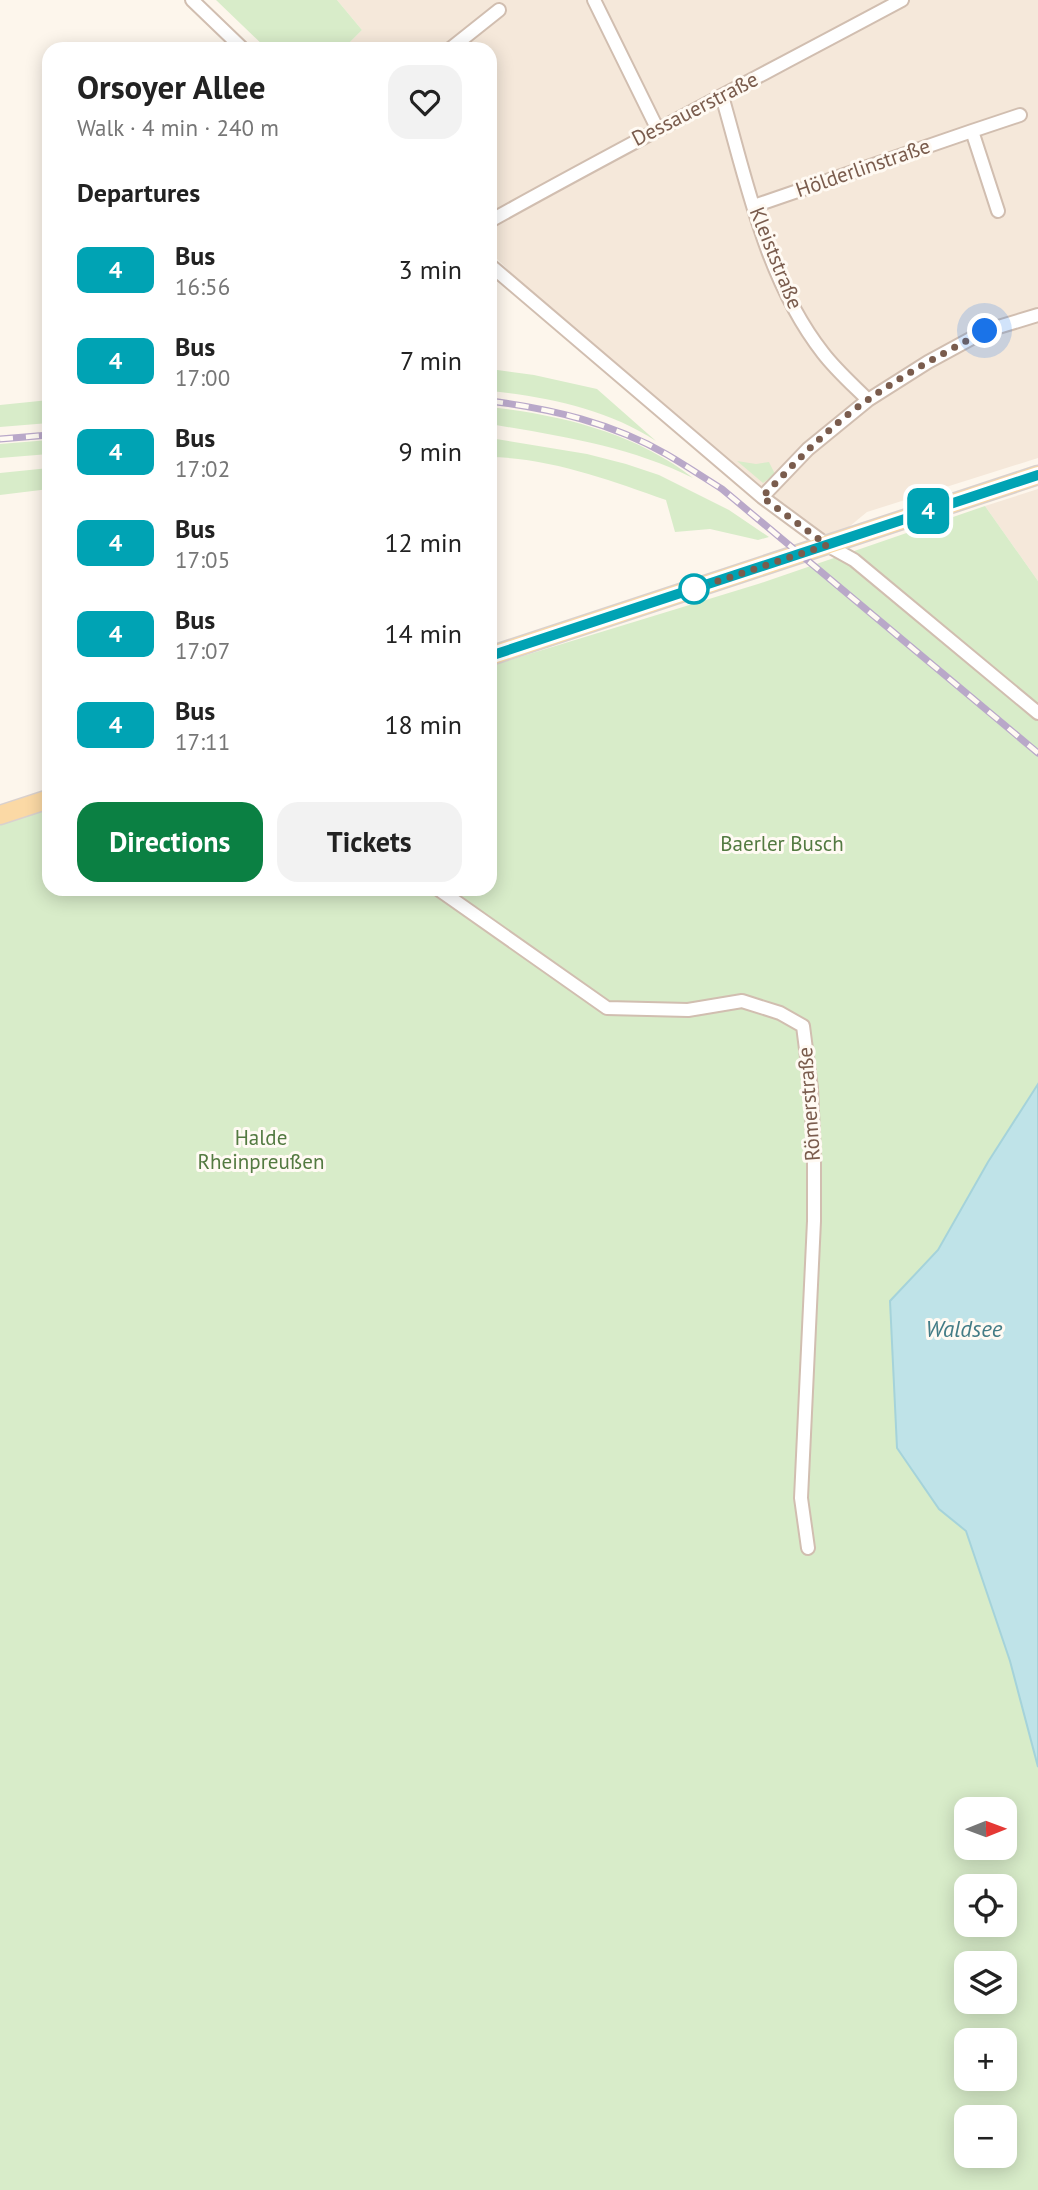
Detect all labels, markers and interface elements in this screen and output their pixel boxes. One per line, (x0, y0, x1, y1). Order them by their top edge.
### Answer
text: Orsoyer Allee (77, 65, 266, 108)
button: heart (388, 65, 462, 139)
street label: Dessauerstraße (627, 65, 762, 152)
text: Walk · 4 min · 240 m (77, 113, 279, 142)
street label: Hölderlinstraße (792, 132, 934, 203)
text: Departures (77, 176, 200, 209)
street label: Kleiststraße (744, 203, 809, 313)
text: Bus (175, 239, 215, 272)
text: 3 min (399, 253, 462, 286)
text: 4 (109, 254, 122, 285)
text: 16:56 (175, 272, 230, 301)
your location (967, 313, 1002, 348)
text: Bus (175, 330, 215, 363)
text: 7 min (400, 344, 462, 377)
text: 4 (109, 345, 122, 376)
text: 17:00 (175, 363, 230, 392)
text: Bus (175, 421, 215, 454)
text: 9 min (399, 435, 462, 468)
text: 4 (109, 436, 122, 467)
text: 17:02 (175, 454, 230, 483)
line badge: 4 (905, 488, 951, 534)
text: 4 (921, 495, 935, 526)
text: Bus (175, 512, 215, 545)
text: 12 min (384, 526, 462, 559)
text: 4 (109, 527, 122, 558)
text: 17:05 (175, 545, 230, 574)
unlabelled marker (679, 574, 709, 604)
text: Bus (175, 603, 215, 636)
text: 14 min (384, 617, 462, 650)
text: 4 (109, 618, 122, 649)
text: 17:07 (175, 636, 230, 665)
text: Bus (175, 694, 215, 727)
text: 18 min (384, 708, 462, 741)
text: 4 (109, 709, 122, 740)
text: 17:11 (175, 727, 230, 756)
button: Directions (77, 802, 263, 882)
button: Tickets (277, 802, 462, 882)
park label: Baerler Busch (720, 830, 844, 857)
street label: Römerstraße (791, 1046, 826, 1162)
park label: Halde Rheinpreußen (198, 1124, 324, 1175)
water label: Waldsee (925, 1314, 1003, 1343)
north arrow (954, 1797, 1017, 1860)
map controls (954, 1797, 1017, 2168)
button: locate (954, 1874, 1017, 1937)
button: layers (954, 1951, 1017, 2014)
button: + (954, 2028, 1017, 2091)
button: − (954, 2105, 1017, 2168)

